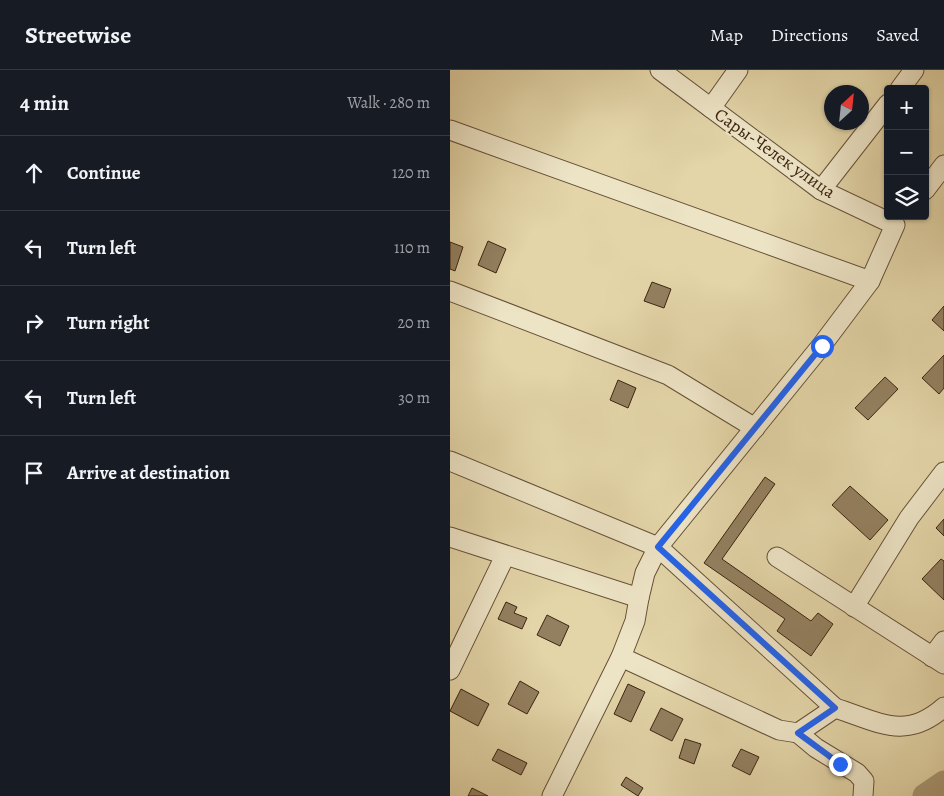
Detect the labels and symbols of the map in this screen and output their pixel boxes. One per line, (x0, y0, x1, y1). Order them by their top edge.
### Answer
north arrow (824, 85, 869, 130)
street label: Сары-Челек улица (710, 102, 841, 204)
route start (811, 335, 834, 358)
route end (829, 753, 852, 776)

